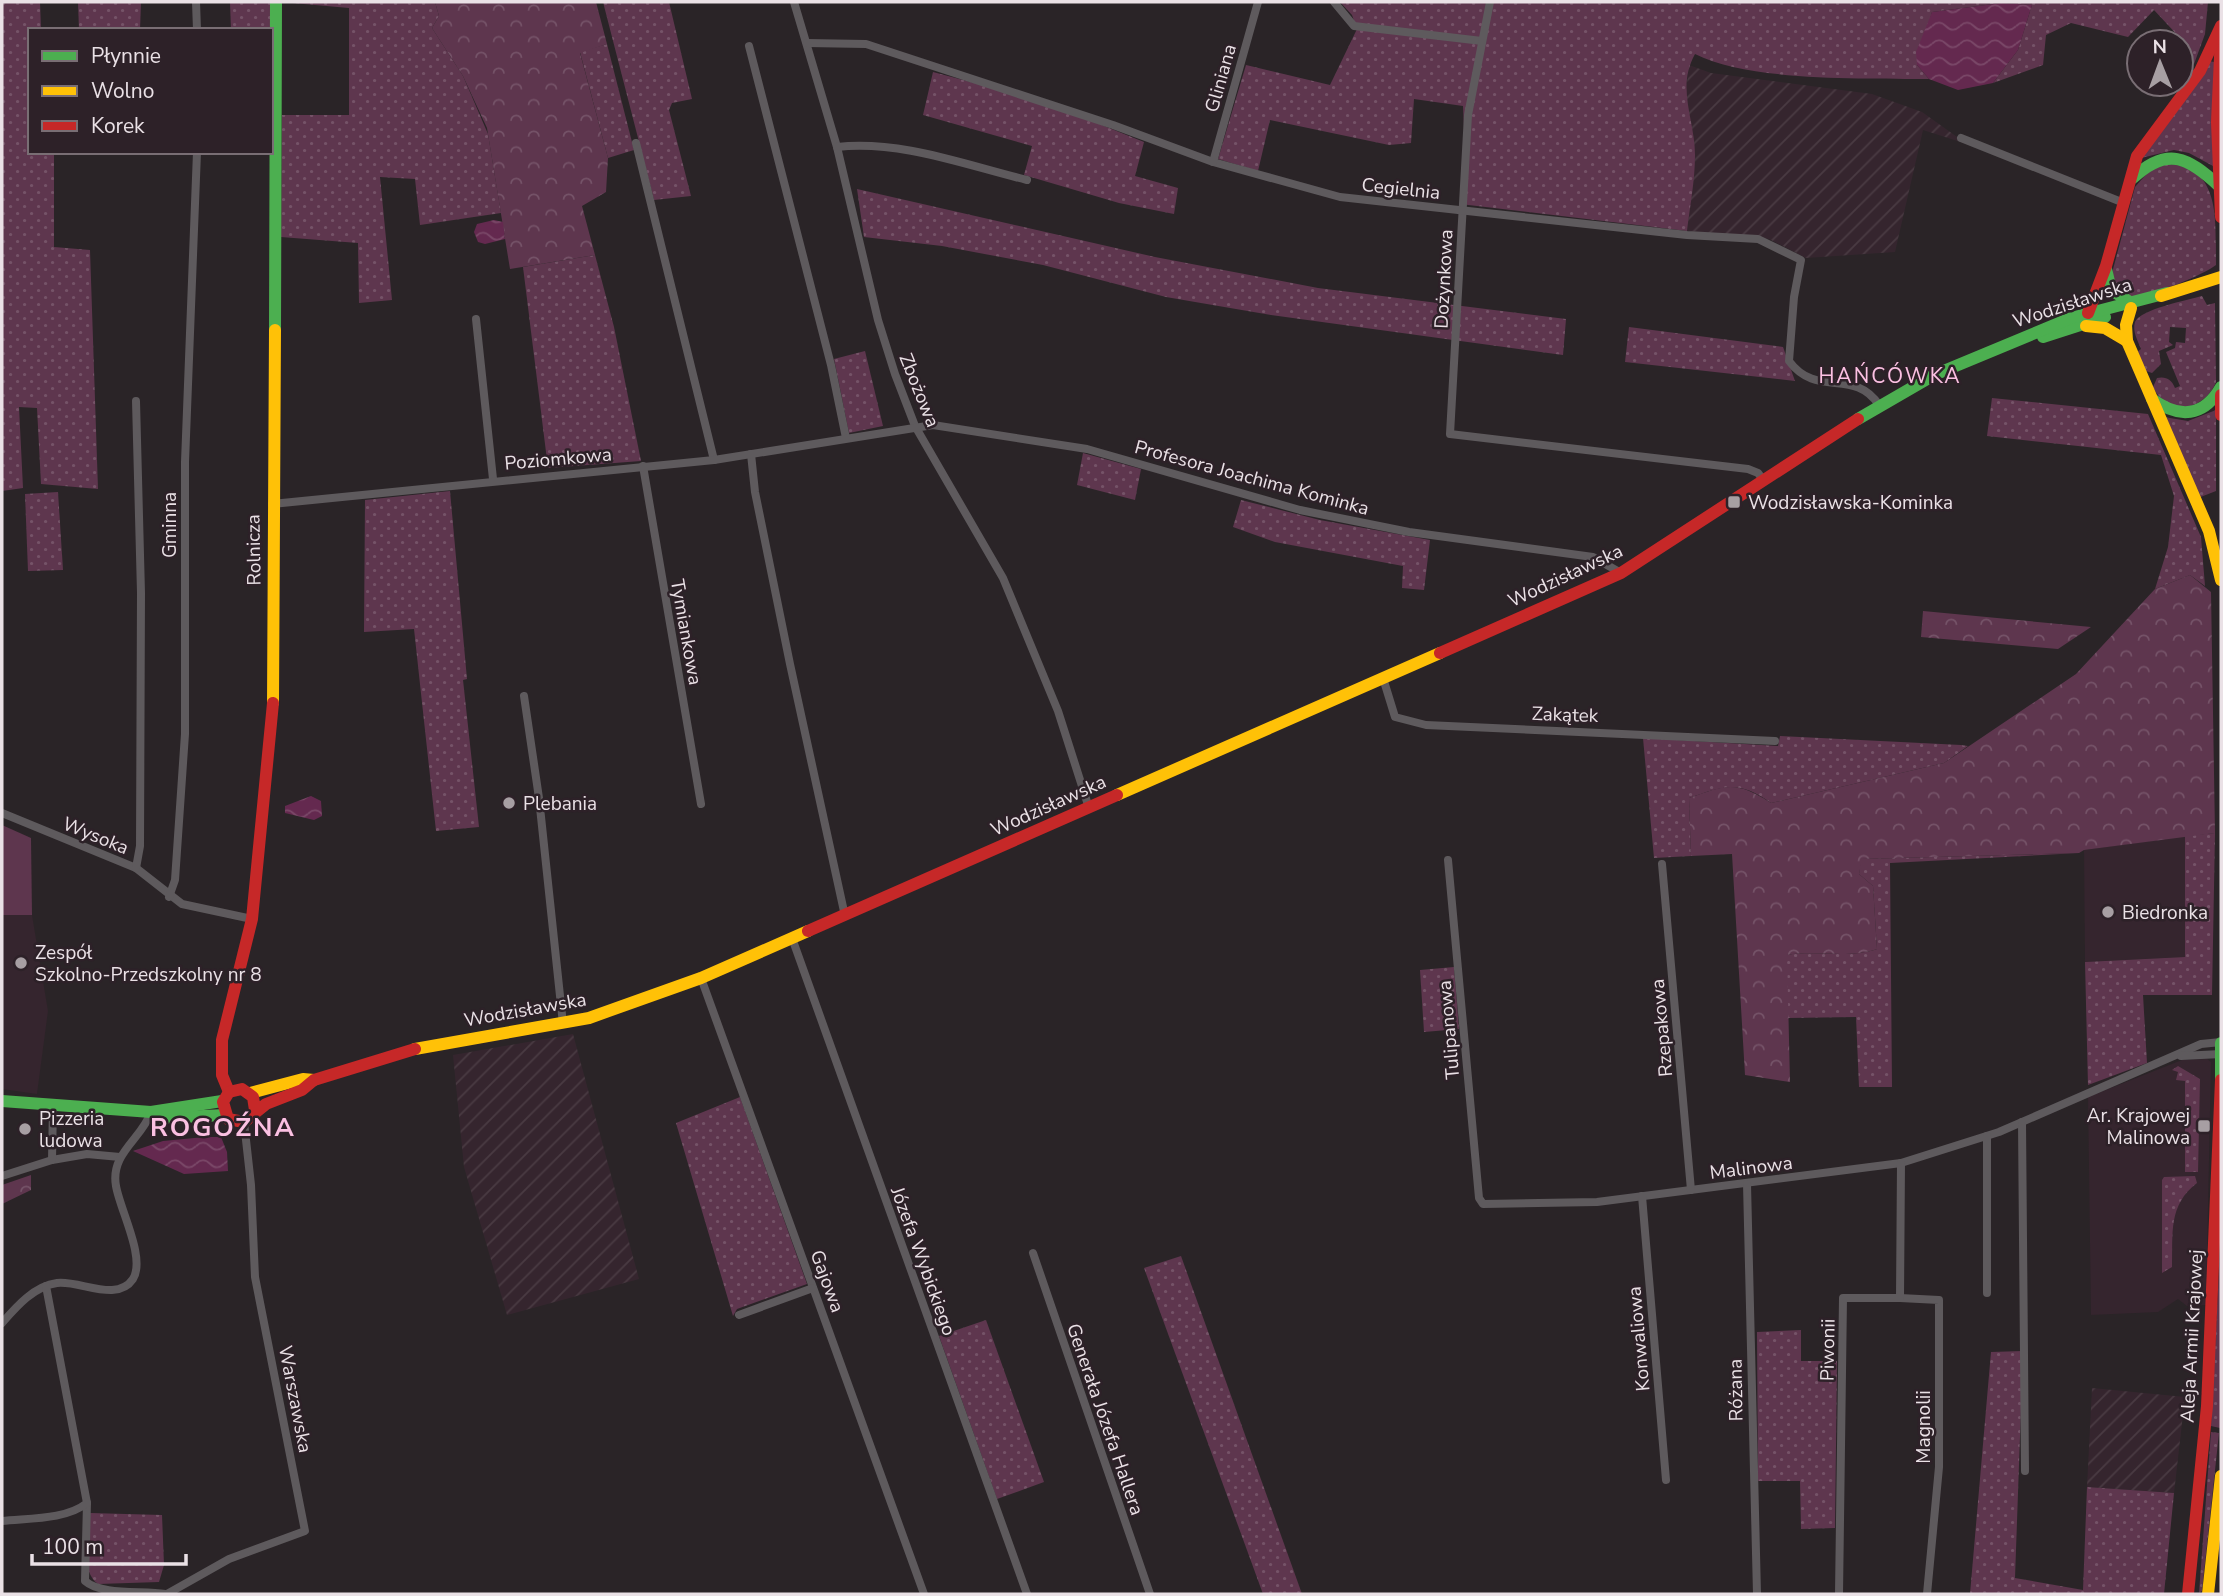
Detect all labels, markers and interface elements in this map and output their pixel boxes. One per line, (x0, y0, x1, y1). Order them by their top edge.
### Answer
legend (28, 28, 273, 154)
north arrow (2125, 28, 2195, 98)
text: N (2152, 34, 2167, 60)
street label: Gliniana (1199, 41, 1243, 115)
text: Płynnie (91, 42, 161, 70)
text: Wolno (91, 77, 154, 105)
text: Korek (91, 112, 145, 140)
street label: Cegielnia (1360, 172, 1441, 206)
street label: Dożynkowa (1428, 229, 1460, 329)
street label: Wodzisławska (2009, 271, 2135, 334)
street label: Zbożowa (892, 350, 946, 431)
district label: HAŃCÓWKA (1818, 362, 1962, 390)
street label: Profesora Joachima Kominka (1132, 434, 1372, 522)
street label: Poziomkowa (503, 441, 613, 477)
place label: Wodzisławska-Kominka (1748, 490, 1953, 516)
street label: Gminna (157, 492, 183, 558)
marker: Wodzisławska-Kominka (1726, 494, 1742, 510)
street label: Rolnicza (240, 514, 268, 586)
street label: Wodzisławska (1504, 538, 1627, 614)
street label: Tymiankowa (664, 577, 708, 687)
street label: Zakątek (1531, 701, 1599, 729)
street label: Wodzisławska (987, 769, 1110, 843)
place label: Plebania (523, 791, 597, 817)
marker: Plebania (501, 795, 517, 811)
street label: Wysoka (59, 811, 133, 861)
place label: Biedronka (2122, 900, 2208, 926)
marker: Biedronka (2100, 904, 2116, 920)
place label: Zespół Szkolno-Przedszkolny nr 8 (35, 940, 262, 988)
marker: Zespół Szkolno-Przedszkolny nr 8 (13, 955, 29, 971)
street label: Rzepakowa (1645, 978, 1679, 1078)
street label: Tulipanowa (1432, 979, 1466, 1080)
street label: Wodzisławska (462, 986, 588, 1034)
place label: Ar. Krajowej Malinowa (2087, 1103, 2190, 1151)
place label: Pizzeria ludowa (39, 1106, 104, 1154)
district label: ROGOŹNA (150, 1110, 296, 1145)
marker: Ar. Krajowej Malinowa (2196, 1118, 2212, 1134)
marker: Pizzeria ludowa (17, 1121, 33, 1137)
street label: Malinowa (1708, 1150, 1794, 1186)
street label: Józefa Wybickiego (884, 1182, 962, 1339)
street label: Gajowa (804, 1247, 850, 1316)
street label: Aleja Armii Krajowej (2174, 1249, 2210, 1423)
street label: Konwaliowa (1621, 1285, 1657, 1392)
street label: Piwonii (1814, 1319, 1842, 1381)
street label: Generała Józefa Hallera (1060, 1320, 1150, 1519)
street label: Warszawska (272, 1343, 318, 1455)
street label: Różana (1722, 1358, 1750, 1421)
street label: Magnolii (1911, 1390, 1937, 1464)
scale bar (32, 1522, 186, 1566)
text: 100 m (42, 1533, 103, 1561)

